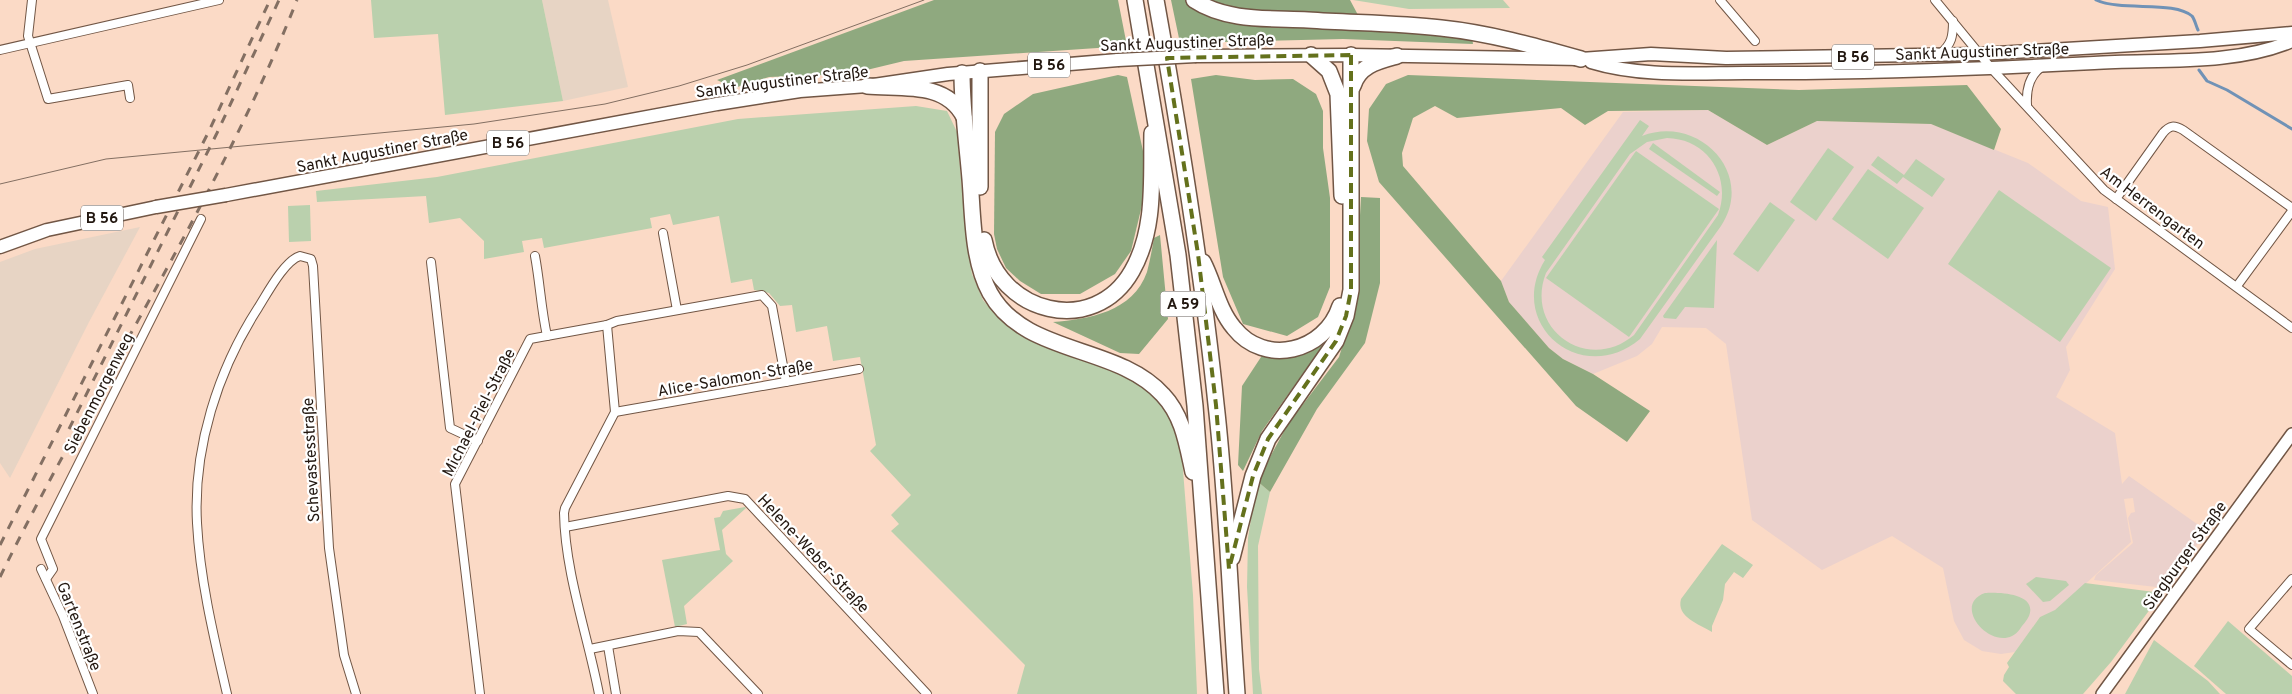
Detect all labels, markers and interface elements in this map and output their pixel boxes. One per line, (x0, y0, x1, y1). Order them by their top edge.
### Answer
street label: Sankt Augustiner Straße (1100, 31, 1274, 57)
street label: Sankt Augustiner Straße (1895, 40, 2069, 66)
road number: B 56 (1832, 44, 1874, 70)
road number: B 56 (1028, 52, 1070, 78)
street label: Sankt Augustiner Straße (695, 62, 870, 104)
street label: Sankt Augustiner Straße (295, 126, 470, 178)
road number: B 56 (487, 130, 529, 156)
street label: Am Herrengarten (2095, 163, 2208, 255)
road number: B 56 (81, 206, 123, 230)
road number: A 59 (1160, 292, 1206, 316)
street label: Siebenmorgenweg (61, 330, 139, 458)
street label: Michael-Piel-Straße (439, 345, 521, 480)
street label: Alice-Salomon-Straße (656, 355, 815, 403)
street label: Schevastesstraße (299, 397, 325, 523)
street label: Helene-Weber-Straße (752, 491, 873, 618)
street label: Siegburger Straße (2139, 498, 2232, 615)
street label: Gartenstraße (51, 579, 105, 674)

